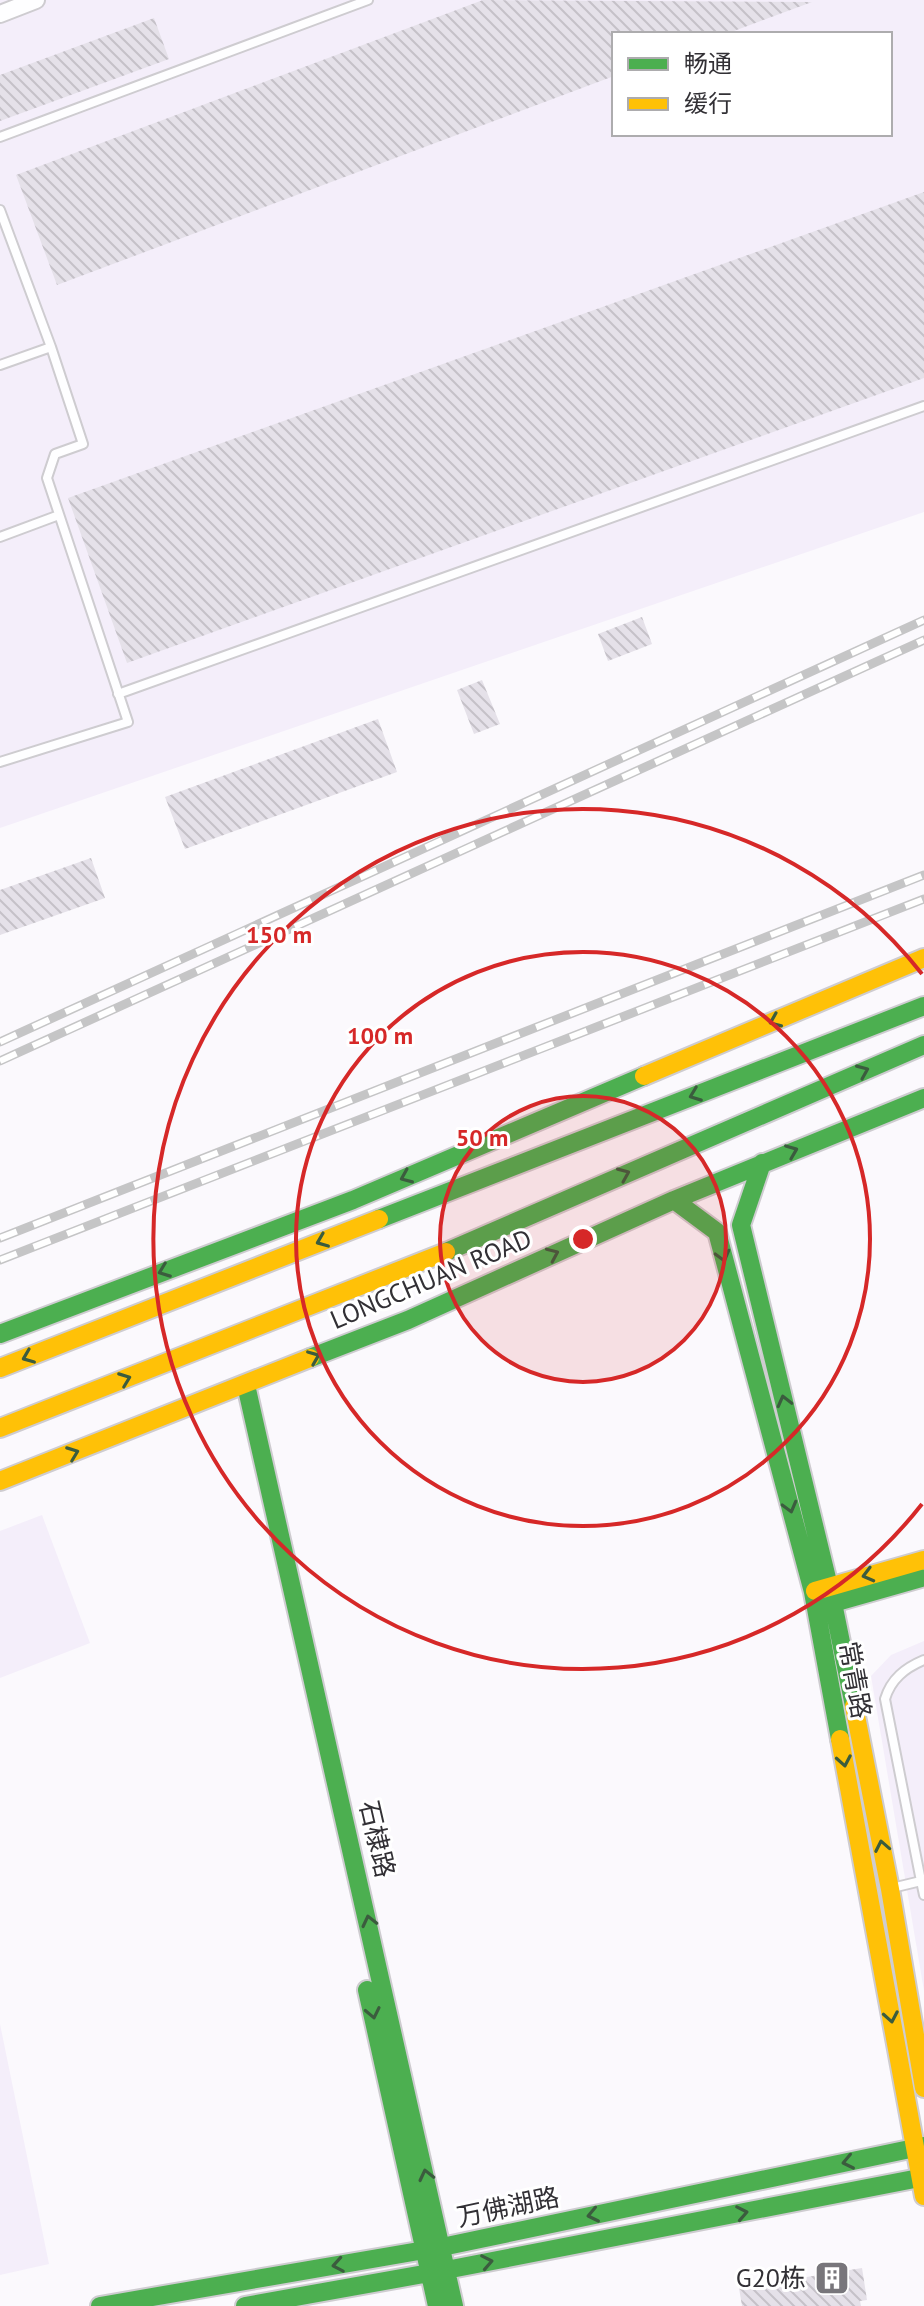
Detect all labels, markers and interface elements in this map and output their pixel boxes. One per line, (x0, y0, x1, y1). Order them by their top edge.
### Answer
legend (612, 32, 892, 136)
text: 畅通 (684, 48, 732, 79)
text: 缓行 (684, 88, 732, 119)
text: 150 m (246, 919, 312, 950)
one-way arrow (769, 1012, 783, 1028)
text: 100 m (347, 1020, 413, 1051)
one-way arrow (855, 1065, 869, 1081)
one-way arrow (689, 1085, 703, 1102)
text: 50 m (456, 1122, 508, 1153)
one-way arrow (784, 1145, 798, 1161)
one-way arrow (400, 1168, 415, 1184)
one-way arrow (616, 1168, 631, 1184)
street label: LONGCHUAN ROAD (325, 1221, 536, 1336)
centre of rings (569, 1225, 597, 1253)
one-way arrow (316, 1231, 330, 1248)
one-way arrow (545, 1248, 559, 1264)
one-way arrow (714, 1248, 731, 1262)
one-way arrow (158, 1261, 172, 1278)
one-way arrow (22, 1347, 36, 1364)
one-way arrow (306, 1350, 320, 1367)
one-way arrow (117, 1372, 131, 1389)
one-way arrow (777, 1394, 794, 1408)
one-way arrow (65, 1446, 79, 1463)
one-way arrow (781, 1499, 798, 1513)
one-way arrow (862, 1566, 876, 1582)
street label: 常青路 (832, 1639, 879, 1721)
one-way arrow (834, 1754, 851, 1768)
street label: 石棣路 (353, 1797, 402, 1881)
one-way arrow (874, 1840, 891, 1853)
one-way arrow (361, 1915, 378, 1929)
one-way arrow (364, 2006, 381, 2019)
one-way arrow (881, 2010, 898, 2024)
one-way arrow (841, 2153, 855, 2170)
one-way arrow (418, 2169, 435, 2182)
street label: 万佛湖路 (454, 2180, 562, 2233)
one-way arrow (735, 2205, 749, 2222)
one-way arrow (587, 2206, 600, 2223)
one-way arrow (479, 2254, 493, 2271)
one-way arrow (331, 2255, 345, 2272)
building icon: G20栋 (813, 2259, 851, 2297)
place label: G20栋 (736, 2261, 806, 2294)

